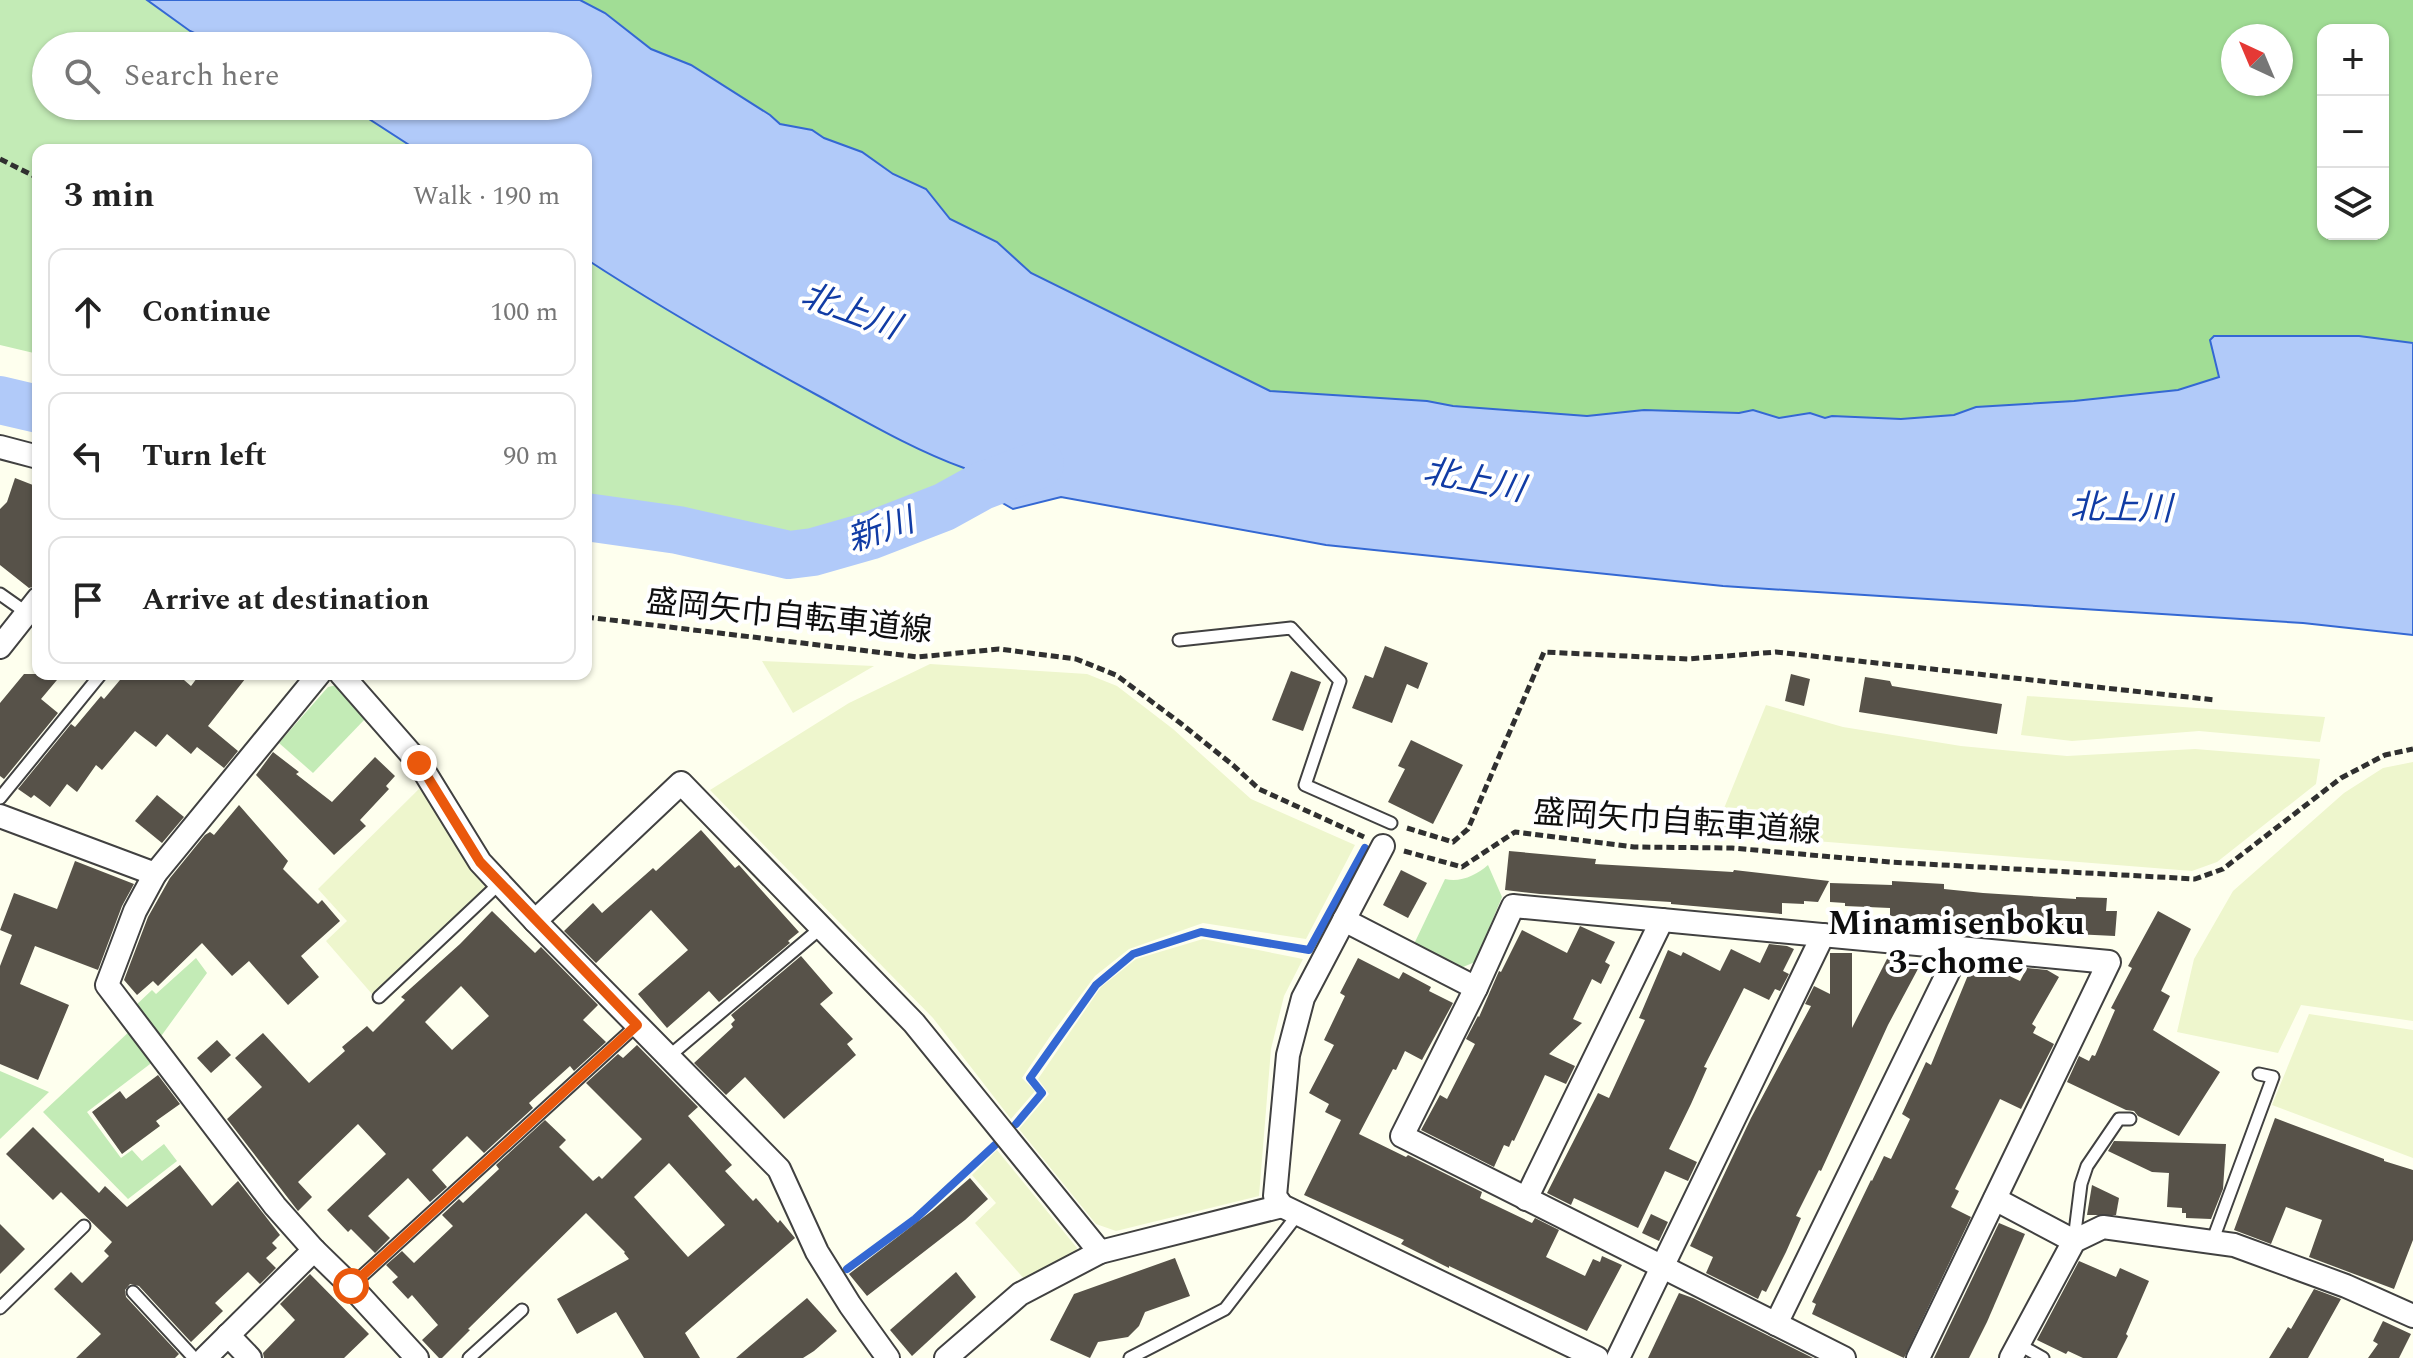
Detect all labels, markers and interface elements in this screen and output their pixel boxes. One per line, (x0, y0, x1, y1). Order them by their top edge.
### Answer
north arrow (2221, 24, 2293, 96)
map controls (2317, 24, 2389, 240)
button: + (2317, 24, 2389, 96)
search box (32, 32, 592, 120)
text: Search here (124, 53, 280, 99)
icon: search (60, 54, 104, 98)
button: − (2317, 96, 2389, 168)
button: layers (2317, 168, 2389, 240)
text: 3 min (64, 170, 154, 222)
text: Walk · 190 m (413, 176, 560, 216)
water label: 北上川 (793, 270, 910, 355)
text: Continue (142, 289, 271, 335)
icon: ahead (66, 290, 110, 334)
text: 100 m (490, 292, 558, 332)
text: Turn left (142, 433, 267, 479)
icon: left (66, 434, 110, 478)
text: 90 m (503, 436, 558, 476)
water label: 北上川 (1419, 446, 1532, 517)
water label: 北上川 (2070, 482, 2175, 536)
water label: 新川 (840, 494, 924, 567)
text: Arrive at destination (142, 577, 429, 623)
street label: 盛岡矢巾自転車道線 (643, 577, 935, 656)
icon: arrive (66, 578, 110, 622)
route end (401, 745, 437, 781)
street label: 盛岡矢巾自転車道線 (1532, 788, 1822, 857)
district label: Minamisenboku 3-chome (1827, 898, 2085, 989)
route start (333, 1268, 369, 1304)

